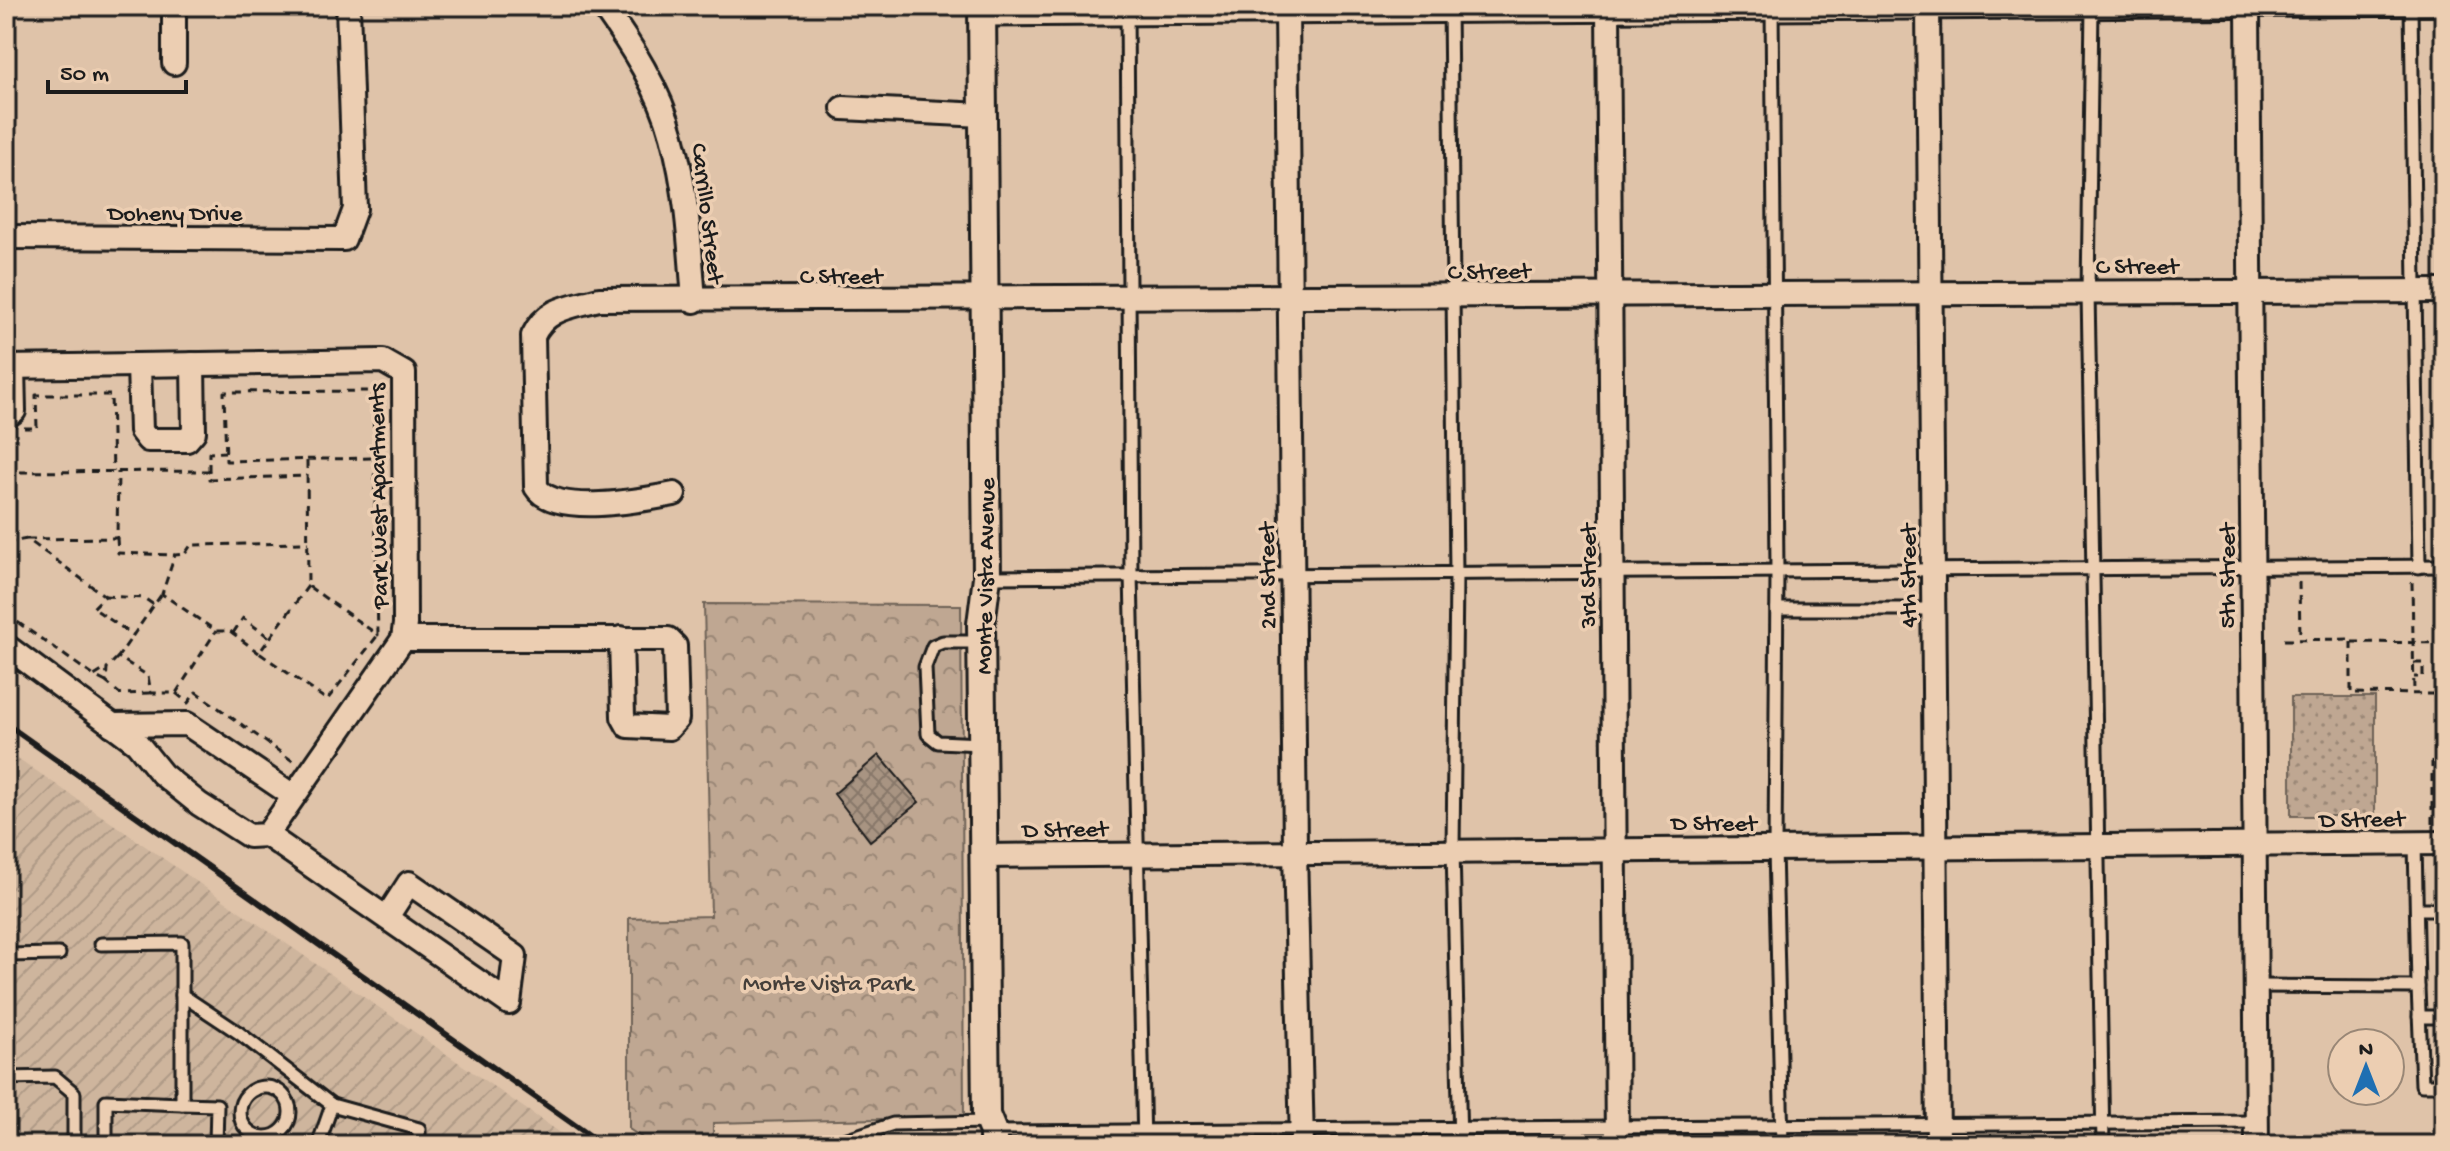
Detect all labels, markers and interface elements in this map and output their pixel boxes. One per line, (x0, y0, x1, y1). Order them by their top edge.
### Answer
scale bar (48, 44, 186, 94)
text: 50 m (60, 61, 109, 90)
street label: Carrillo Street (683, 142, 729, 287)
street label: Doheny Drive (106, 201, 243, 230)
street label: C Street (2096, 254, 2181, 283)
street label: C Street (1447, 258, 1533, 289)
street label: C Street (800, 264, 885, 293)
street label: Park West Apartments (364, 382, 397, 610)
street label: Monte Vista Avenue (971, 477, 1004, 675)
street label: 2nd Street (1254, 520, 1285, 630)
street label: 3rd Street (1576, 521, 1605, 629)
street label: 5th Street (2215, 521, 2244, 629)
street label: 4th Street (1896, 522, 1925, 628)
street label: D Street (2317, 806, 2407, 837)
street label: D Street (1669, 811, 1759, 840)
street label: D Street (1020, 816, 1110, 847)
park label: Monte Vista Park (743, 971, 915, 1000)
north arrow (2326, 1027, 2406, 1107)
text: N (2359, 1038, 2373, 1064)

